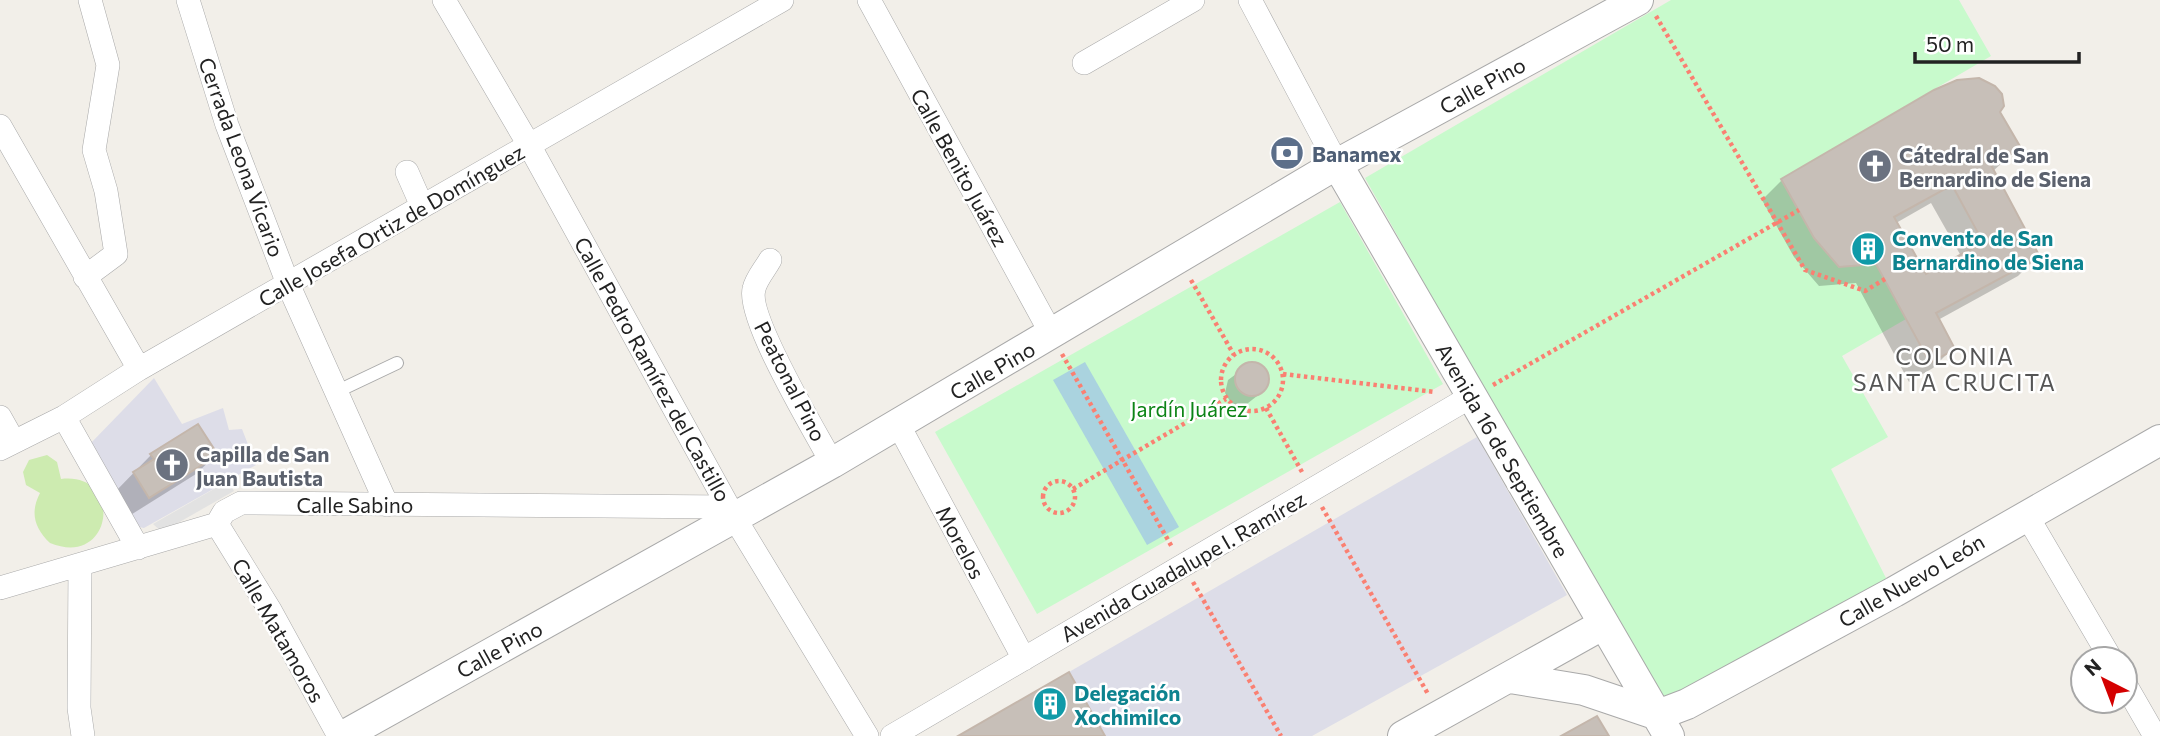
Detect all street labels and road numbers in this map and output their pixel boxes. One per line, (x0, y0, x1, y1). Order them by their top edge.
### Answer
street label: Calle Pino (1435, 51, 1529, 119)
street label: Cerrada Leona Vicario (194, 54, 290, 260)
street label: Calle Benito Juárez (906, 84, 1014, 250)
street label: Calle Josefa Ortiz de Domínguez (254, 138, 528, 312)
street label: Calle Pedro Ramírez del Castillo (570, 232, 736, 506)
street label: Peatonal Pino (750, 317, 832, 445)
street label: Calle Pino (945, 336, 1039, 404)
street label: Avenida 16 de Septiembre (1431, 338, 1575, 562)
street label: Avenida Guadalupe I. Ramírez (1056, 486, 1310, 646)
street label: Calle Sabino (297, 492, 413, 517)
street label: Morelos (931, 501, 991, 583)
street label: Calle Nuevo León (1834, 528, 1988, 632)
street label: Calle Matamoros (228, 553, 330, 707)
street label: Calle Pino (452, 615, 546, 683)

